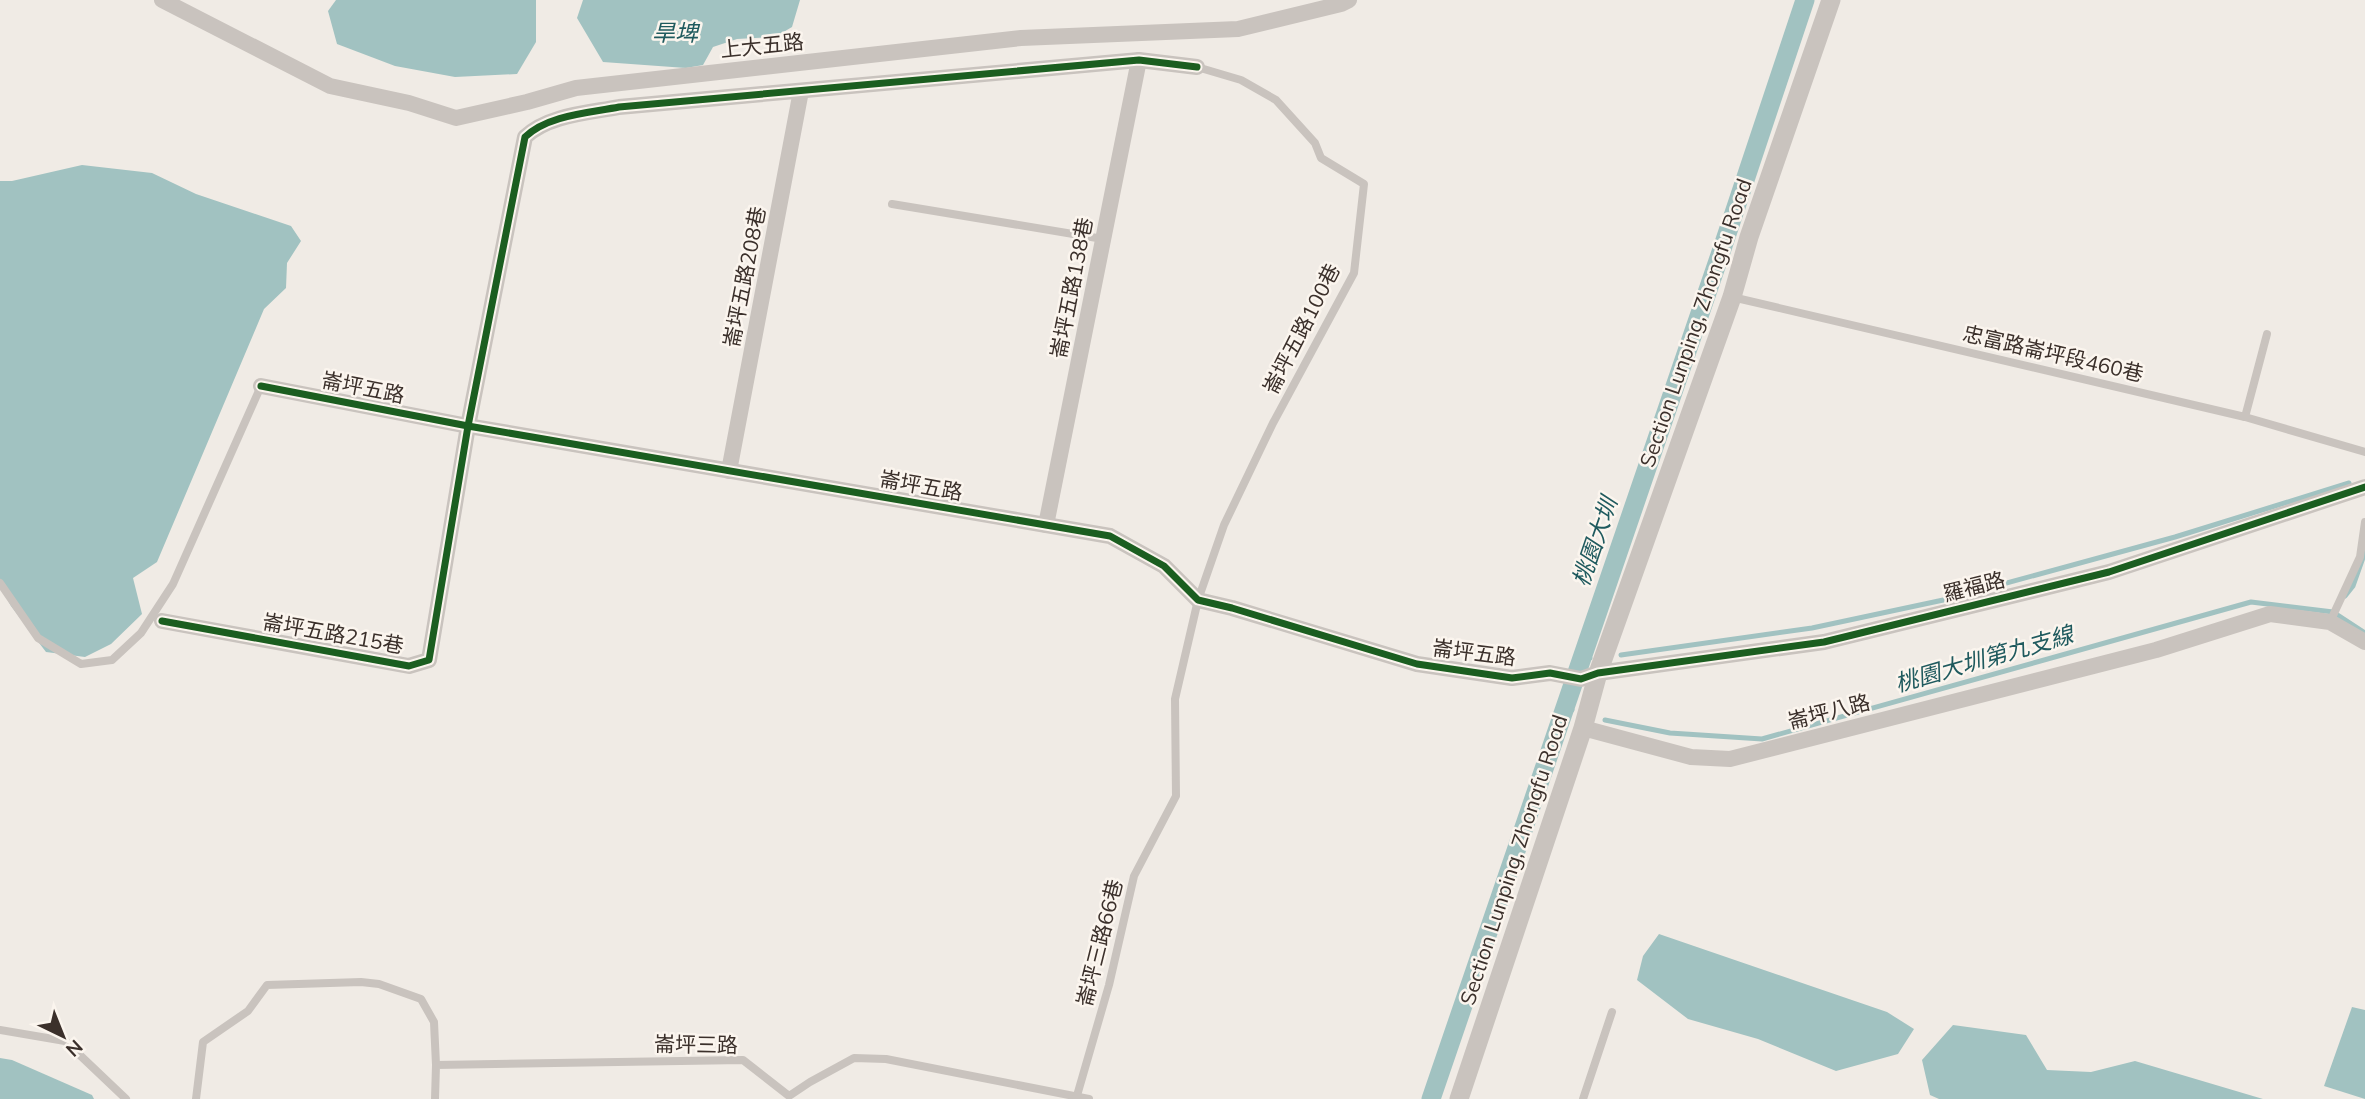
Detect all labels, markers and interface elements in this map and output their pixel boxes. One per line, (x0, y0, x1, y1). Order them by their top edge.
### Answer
water label: 旱埤 (652, 18, 701, 47)
street label: 上大五路 (719, 28, 805, 62)
street label: Section Lunping, Zhongfu Road (1633, 175, 1757, 470)
street label: 崙坪五路208巷 (718, 204, 770, 349)
street label: 崙坪五路138巷 (1045, 215, 1097, 360)
street label: 崙坪五路100巷 (1257, 259, 1345, 398)
street label: 忠富路崙坪段460巷 (1960, 320, 2146, 386)
street label: 崙坪五路 (319, 366, 407, 408)
street label: 崙坪五路 (878, 465, 965, 505)
water label: 桃園大圳 (1566, 491, 1624, 590)
street label: 羅福路 (1940, 566, 2007, 606)
street label: 崙坪五路215巷 (261, 608, 406, 658)
water label: 桃園大圳第九支線 (1891, 618, 2079, 698)
street label: 崙坪五路 (1431, 634, 1517, 670)
street label: 崙坪八路 (1785, 688, 1873, 734)
street label: Section Lunping, Zhongfu Road (1454, 711, 1572, 1008)
street label: 崙坪三路66巷 (1071, 876, 1127, 1009)
north arrow (28, 1001, 98, 1071)
street label: 崙坪三路 (654, 1030, 738, 1058)
text: N (61, 1035, 88, 1062)

